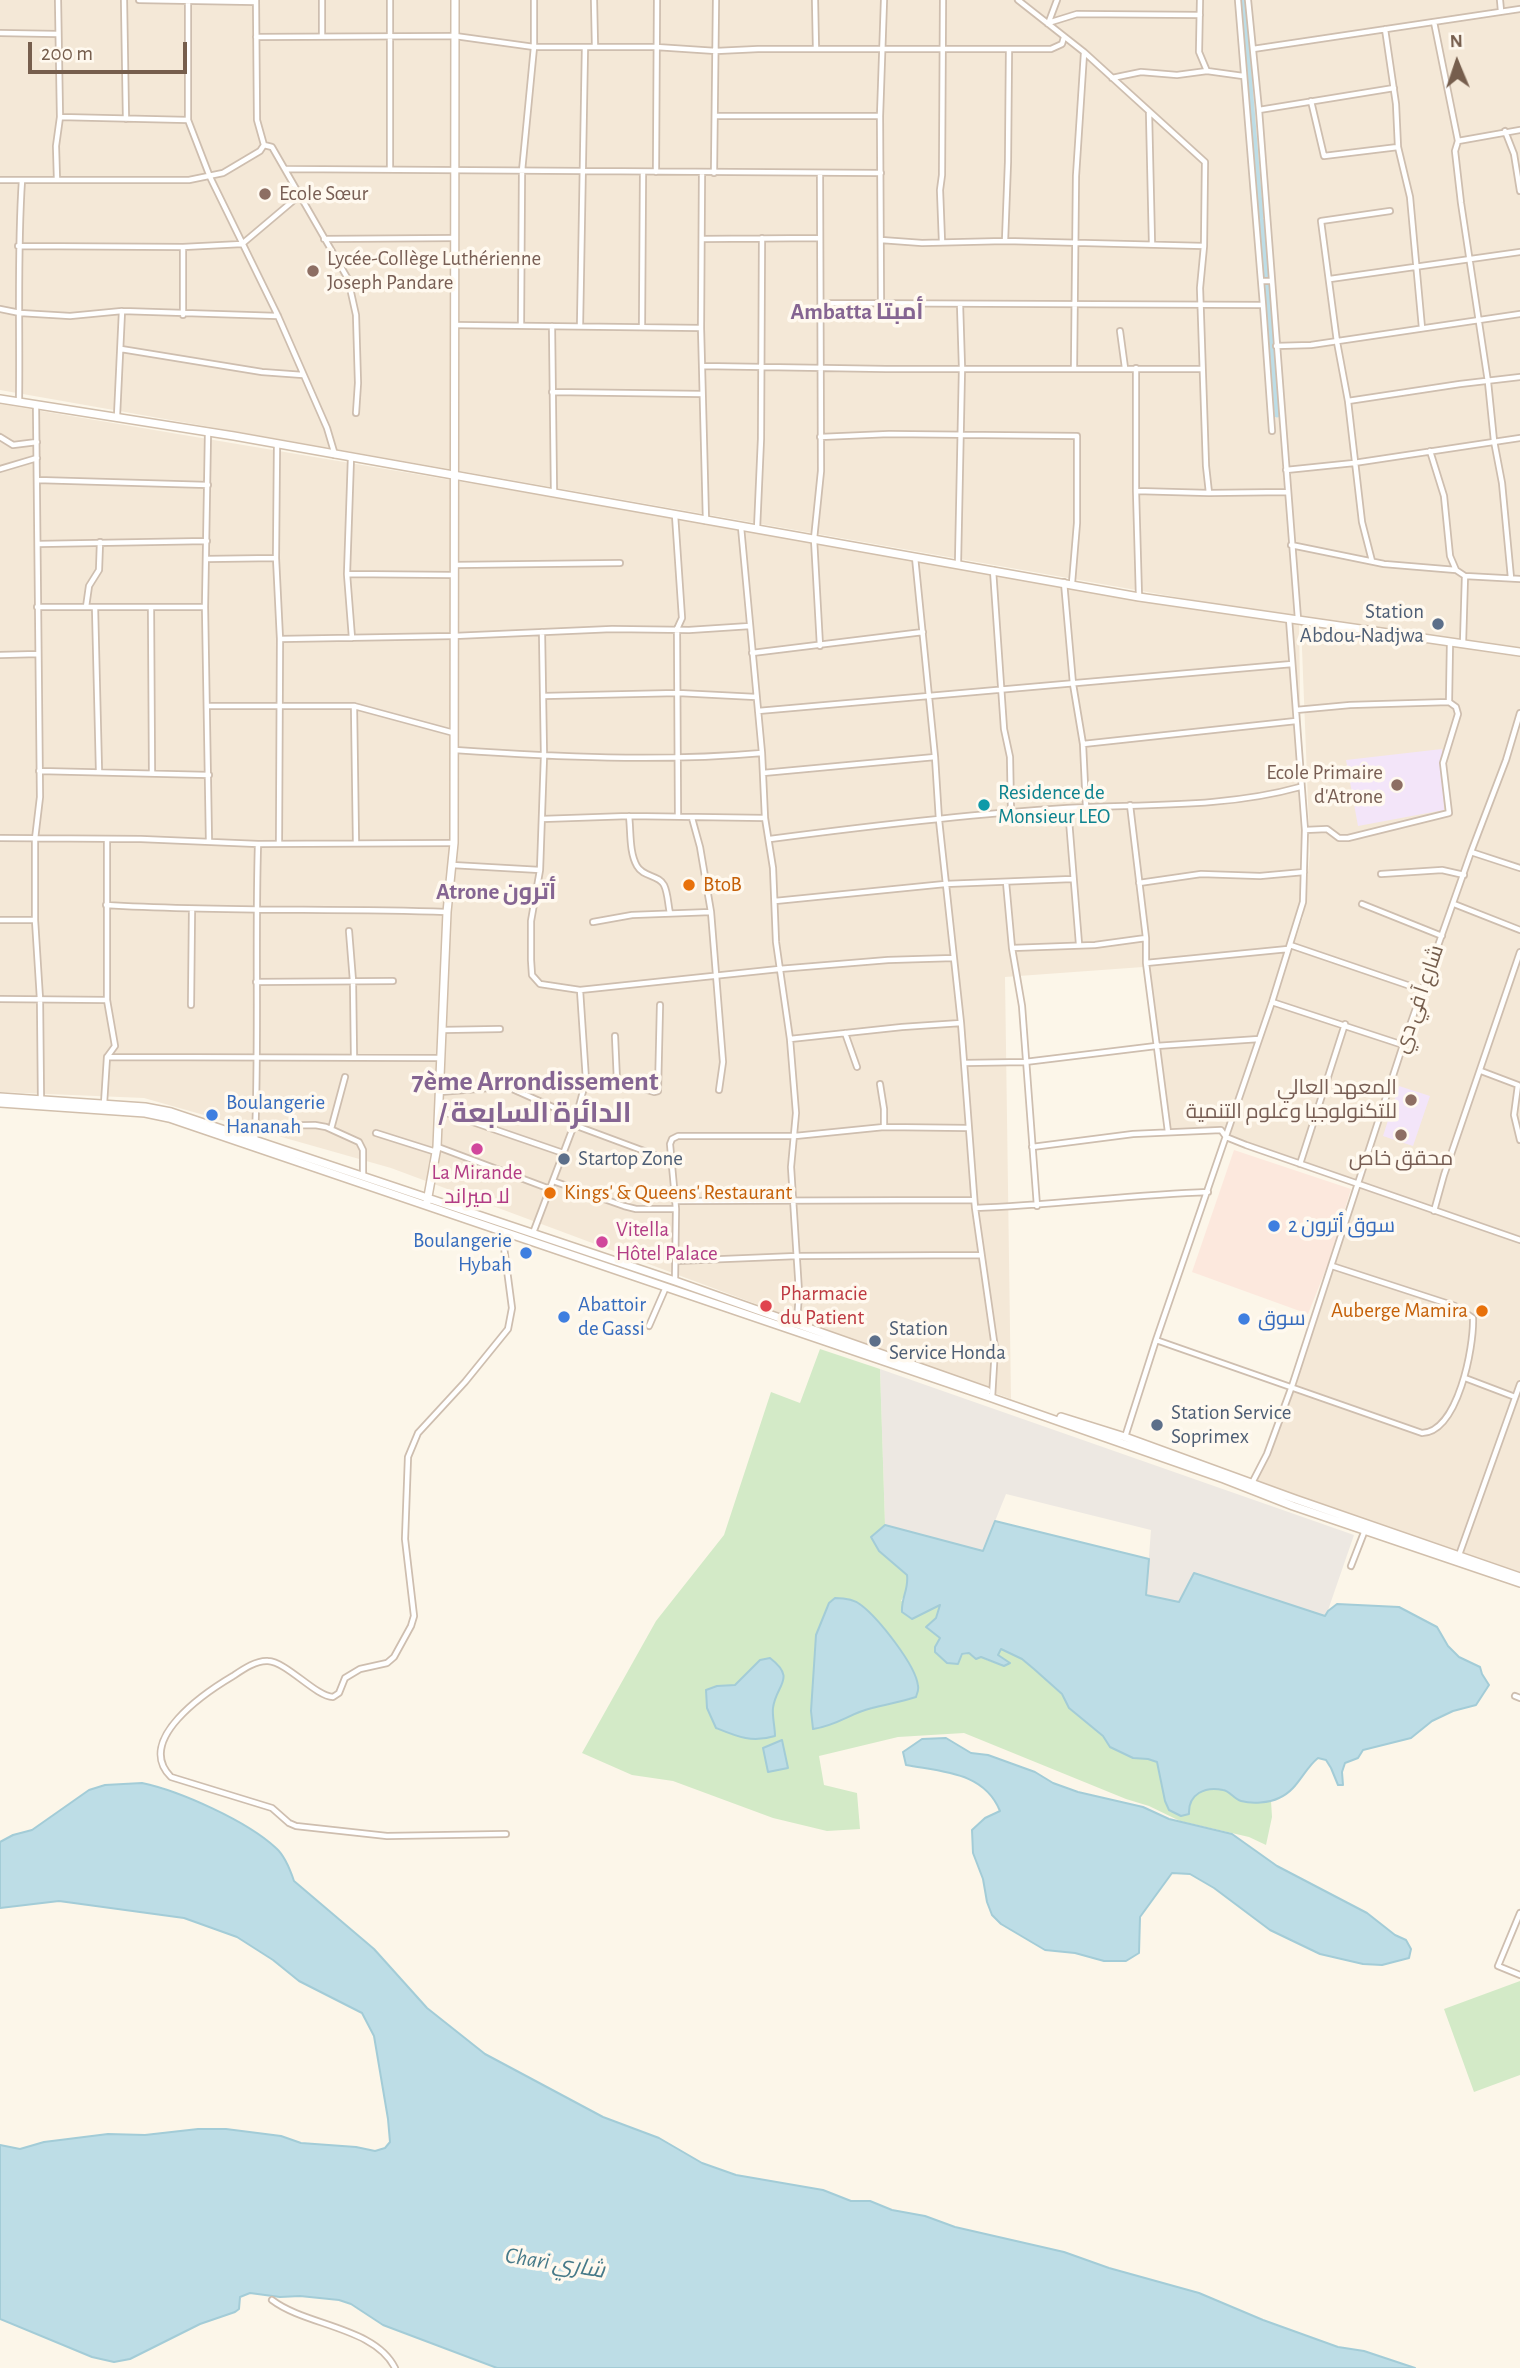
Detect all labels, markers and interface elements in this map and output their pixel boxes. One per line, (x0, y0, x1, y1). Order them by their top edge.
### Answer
scale bar (32, 28, 191, 72)
north arrow (1422, 28, 1492, 98)
text: N (1449, 32, 1463, 51)
text: 200 m (41, 43, 93, 64)
place label: Ecole Sœur (279, 181, 368, 207)
marker: Ecole Sœur (257, 186, 273, 202)
place label: Lycée-Collège Luthérienne Joseph Pandare (327, 246, 541, 296)
marker: Lycée-Collège Luthérienne Joseph Pandare (305, 263, 321, 279)
district label: Ambatta أمبتا (790, 298, 924, 326)
place label: Station Abdou-Nadjwa (1300, 599, 1424, 649)
marker: Station Abdou-Nadjwa (1430, 616, 1446, 632)
place label: Ecole Primaire d'Atrone (1266, 760, 1383, 810)
marker: Ecole Primaire d'Atrone (1389, 777, 1405, 793)
place label: Residence de Monsieur LEO (998, 780, 1110, 830)
marker: Residence de Monsieur LEO (976, 797, 992, 813)
place label: BtoB (703, 872, 742, 898)
marker: BtoB (681, 877, 697, 893)
district label: Atrone أترون (436, 878, 556, 906)
street label: شارع آ في دي (1389, 942, 1449, 1056)
district label: 7ème Arrondissement / الدائرة السابعة (412, 1065, 658, 1131)
place label: المعهد العالي للتكنولوجيا وعلوم التنمية (1186, 1075, 1397, 1125)
place label: Boulangerie Hananah (226, 1090, 325, 1140)
marker: المعهد العالي للتكنولوجيا وعلوم التنمية (1403, 1092, 1419, 1108)
marker: Boulangerie Hananah (204, 1107, 220, 1123)
marker: محقق خاص (1393, 1127, 1409, 1143)
marker: La Mirande لا ميراند (469, 1141, 485, 1157)
place label: Startop Zone (578, 1146, 683, 1172)
place label: محقق خاص (1349, 1146, 1453, 1172)
marker: Startop Zone (556, 1151, 572, 1167)
place label: La Mirande لا ميراند (431, 1160, 523, 1210)
place label: Kings' & Queens' Restaurant (564, 1180, 792, 1206)
marker: Kings' & Queens' Restaurant (542, 1185, 558, 1201)
place label: سوق أترون 2 (1288, 1213, 1395, 1239)
place label: Vitella Hôtel Palace (616, 1217, 718, 1267)
marker: سوق أترون 2 (1266, 1218, 1282, 1234)
place label: Boulangerie Hybah (413, 1228, 512, 1278)
marker: Vitella Hôtel Palace (594, 1234, 610, 1250)
marker: Boulangerie Hybah (518, 1245, 534, 1261)
place label: Pharmacie du Patient (780, 1281, 867, 1331)
place label: Abattoir de Gassi (578, 1292, 646, 1342)
marker: Pharmacie du Patient (758, 1298, 774, 1314)
place label: Auberge Mamira (1331, 1298, 1468, 1324)
marker: Auberge Mamira (1474, 1303, 1490, 1319)
place label: سوق (1258, 1306, 1306, 1332)
marker: Abattoir de Gassi (556, 1309, 572, 1325)
marker: سوق (1236, 1311, 1252, 1327)
place label: Station Service Honda (889, 1316, 1006, 1366)
marker: Station Service Honda (867, 1333, 883, 1349)
place label: Station Service Soprimex (1171, 1400, 1291, 1450)
marker: Station Service Soprimex (1149, 1417, 1165, 1433)
water label: Chari شاري (503, 2241, 607, 2285)

